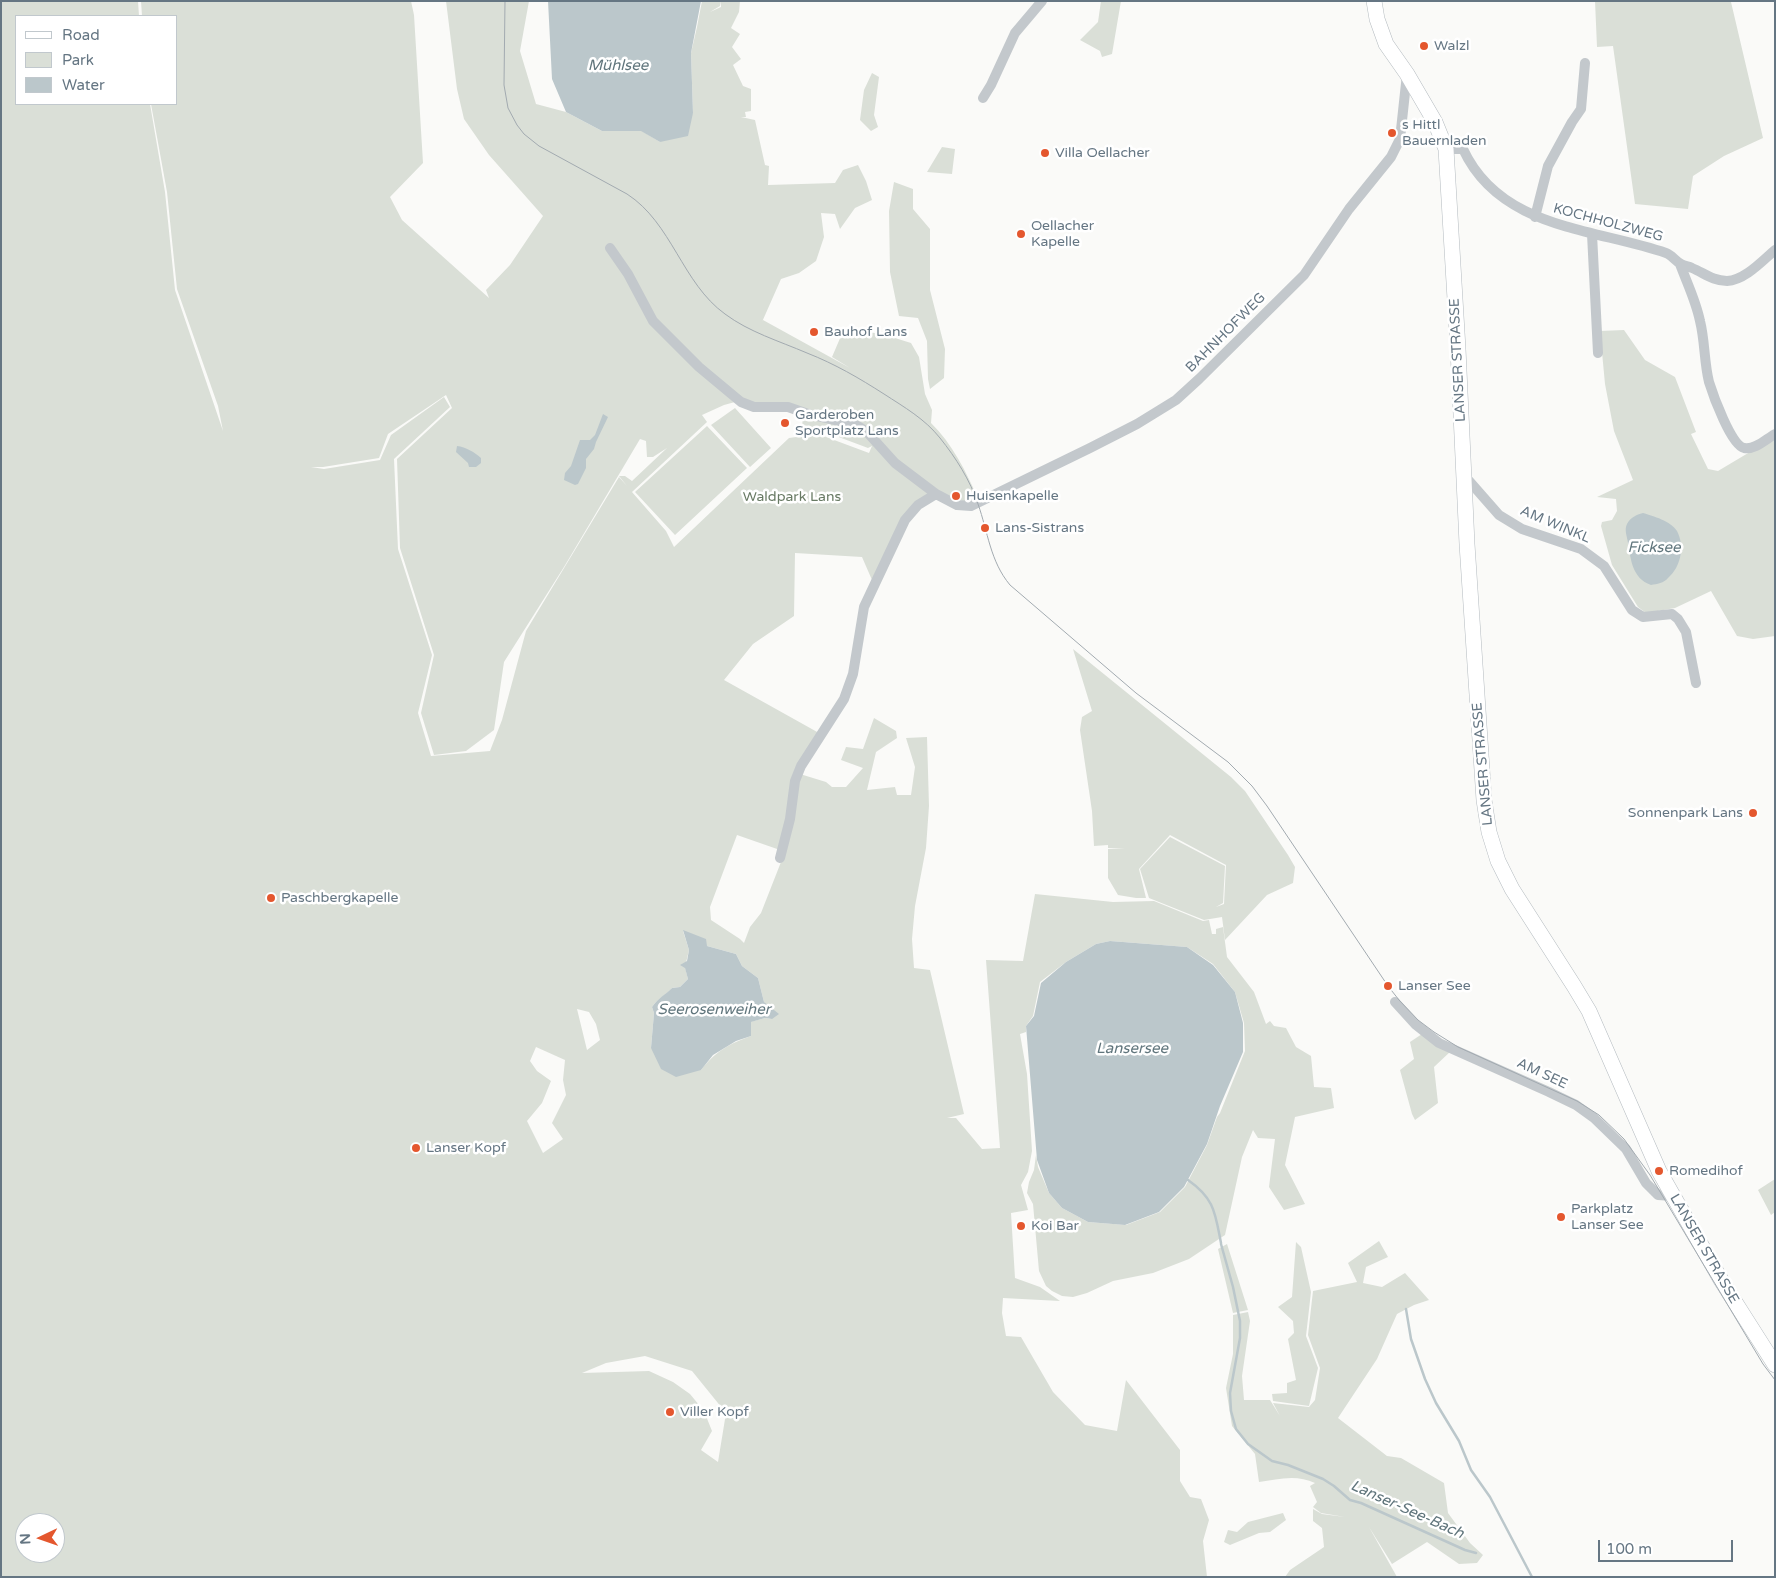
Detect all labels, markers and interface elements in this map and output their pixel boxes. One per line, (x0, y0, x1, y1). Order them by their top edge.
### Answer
legend (15, 15, 178, 105)
text: Road (62, 26, 100, 44)
place label: Walzl (1434, 38, 1469, 54)
marker: Walzl (1418, 40, 1430, 52)
text: Park (62, 51, 94, 69)
water label: Mühlsee (588, 57, 648, 75)
text: Water (62, 76, 105, 94)
place label: s Hittl Bauernladen (1402, 117, 1486, 150)
marker: s Hittl Bauernladen (1386, 127, 1398, 139)
place label: Villa Oellacher (1055, 145, 1150, 161)
marker: Villa Oellacher (1039, 147, 1051, 159)
street label: KOCHHOLZWEG (1551, 200, 1665, 246)
place label: Oellacher Kapelle (1031, 218, 1094, 250)
marker: Oellacher Kapelle (1015, 228, 1027, 240)
street label: BAHNHOFWEG (1183, 290, 1269, 376)
street label: LANSER STRASSE (1446, 298, 1470, 422)
place label: Bauhof Lans (824, 324, 907, 340)
marker: Bauhof Lans (808, 326, 820, 338)
place label: Garderoben Sportplatz Lans (795, 407, 899, 440)
marker: Garderoben Sportplatz Lans (779, 417, 791, 429)
place label: Huisenkapelle (966, 488, 1059, 504)
park label: Waldpark Lans (743, 489, 841, 505)
marker: Huisenkapelle (950, 490, 962, 502)
street label: AM WINKL (1517, 503, 1593, 547)
place label: Lans-Sistrans (995, 520, 1084, 536)
marker: Lans-Sistrans (979, 522, 991, 534)
water label: Ficksee (1628, 539, 1680, 557)
street label: LANSER STRASSE (1469, 702, 1497, 826)
place label: Sonnenpark Lans (1628, 805, 1743, 821)
marker: Sonnenpark Lans (1747, 807, 1759, 819)
place label: Paschbergkapelle (281, 890, 398, 906)
marker: Paschbergkapelle (265, 892, 277, 904)
place label: Lanser See (1398, 978, 1471, 994)
marker: Lanser See (1382, 980, 1394, 992)
water label: Seerosenweiher (658, 1001, 770, 1019)
water label: Lansersee (1096, 1040, 1168, 1058)
street label: AM SEE (1514, 1055, 1570, 1093)
place label: Lanser Kopf (426, 1140, 506, 1156)
marker: Lanser Kopf (410, 1142, 422, 1154)
place label: Romedihof (1669, 1163, 1743, 1179)
marker: Romedihof (1653, 1165, 1665, 1177)
street label: LANSER STRASSE (1666, 1191, 1742, 1307)
place label: Parkplatz Lanser See (1571, 1201, 1644, 1234)
marker: Parkplatz Lanser See (1555, 1211, 1567, 1223)
place label: Koi Bar (1031, 1218, 1079, 1234)
marker: Koi Bar (1015, 1220, 1027, 1232)
place label: Viller Kopf (680, 1404, 749, 1420)
marker: Viller Kopf (664, 1406, 676, 1418)
water label: Lanser-See-Bach (1348, 1477, 1466, 1543)
north arrow (15, 1513, 65, 1563)
scale bar (1601, 1530, 1736, 1562)
text: N (17, 1533, 34, 1545)
text: 100 m (1606, 1540, 1652, 1558)

